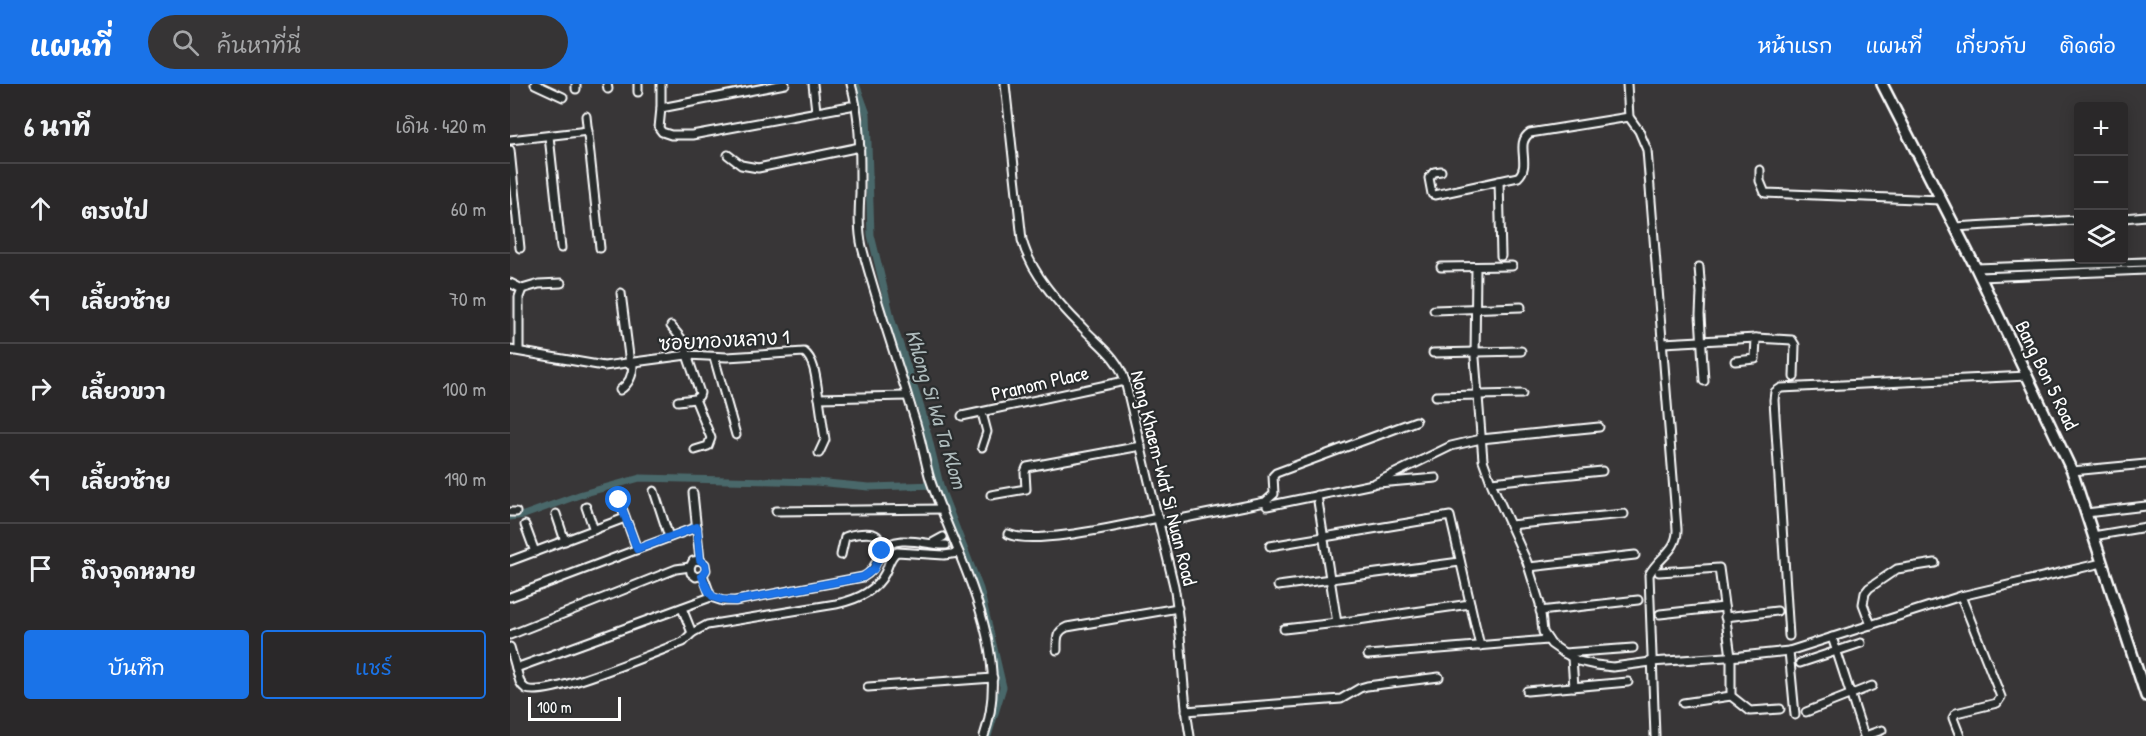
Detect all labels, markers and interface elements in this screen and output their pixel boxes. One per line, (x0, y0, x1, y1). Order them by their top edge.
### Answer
search box (148, 15, 568, 69)
icon: search (169, 26, 202, 59)
text: แผนที่ (30, 27, 112, 65)
text: ค้นหาที่นี่ (217, 30, 301, 60)
text: หน้าแรก (1758, 31, 1833, 60)
text: แผนที่ (1866, 31, 1922, 60)
text: เกี่ยวกับ (1955, 31, 2027, 60)
text: ติดต่อ (2060, 31, 2116, 60)
map controls (2074, 102, 2128, 264)
button: + (2074, 102, 2128, 156)
text: 6 นาที (24, 109, 90, 144)
text: เดิน · 420 m (395, 112, 486, 139)
button: − (2074, 156, 2128, 210)
icon: ahead (24, 192, 57, 225)
text: 60 m (451, 195, 486, 222)
text: ตรงไป (81, 196, 149, 226)
button: layers (2074, 210, 2128, 264)
icon: left (24, 282, 57, 315)
text: 70 m (449, 285, 486, 312)
text: เลี้ยวซ้าย (81, 286, 171, 316)
street label: Bang Bon 5 Road (2009, 316, 2086, 434)
street label: ซอยทองหลาง 1 (658, 323, 790, 356)
water label: Khlong Si Wa Ta Klom (899, 326, 975, 493)
street label: Pranom Place (989, 358, 1091, 407)
street label: Nong Khaem-Wat Si Nuan Road (1125, 368, 1204, 588)
icon: right (24, 372, 57, 405)
text: 100 m (443, 375, 486, 402)
text: เลี้ยวขวา (81, 376, 165, 406)
icon: left (24, 462, 57, 495)
text: 190 m (444, 465, 486, 492)
text: เลี้ยวซ้าย (81, 466, 171, 496)
route start (605, 486, 631, 512)
route end (868, 537, 894, 563)
icon: arrive (24, 552, 57, 585)
text: ถึงจุดหมาย (81, 556, 196, 586)
button: บันทึก (24, 630, 249, 699)
button: แชร์ (261, 630, 486, 699)
scale bar (528, 694, 621, 722)
text: 100 m (537, 696, 572, 718)

